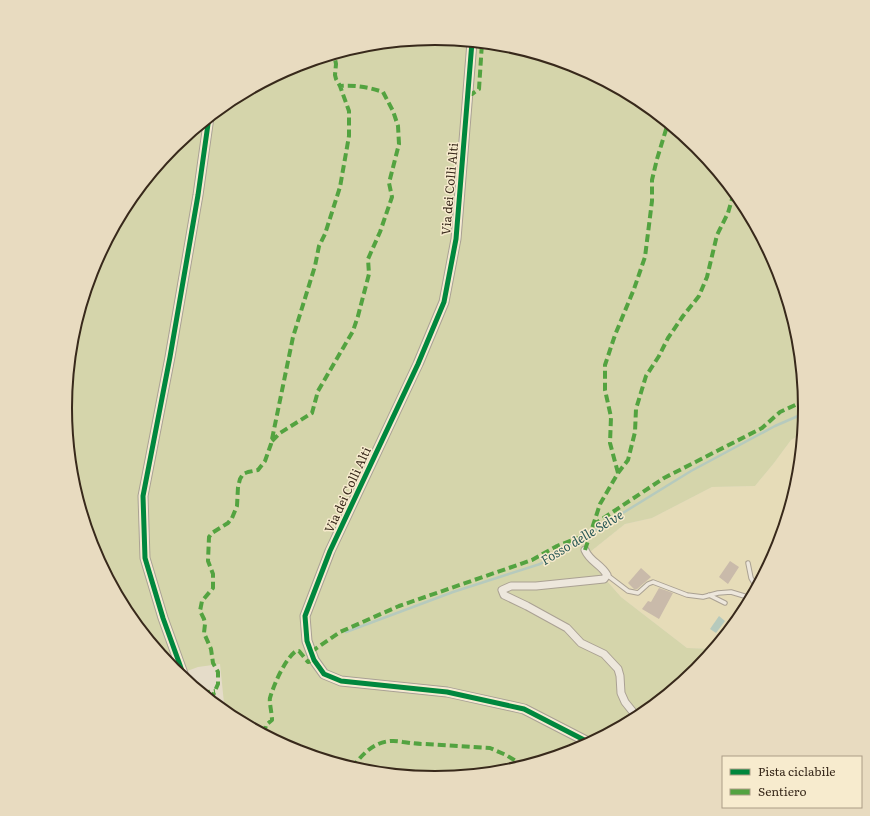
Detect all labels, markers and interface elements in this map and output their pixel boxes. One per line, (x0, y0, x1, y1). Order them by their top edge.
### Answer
street label: Via dei Colli Alti (436, 142, 462, 236)
street label: Via dei Colli Alti (319, 444, 375, 535)
water label: Fosso delle Selve (537, 504, 627, 569)
legend (722, 756, 862, 808)
text: Pista ciclabile (758, 762, 836, 780)
text: Sentiero (758, 782, 806, 800)

